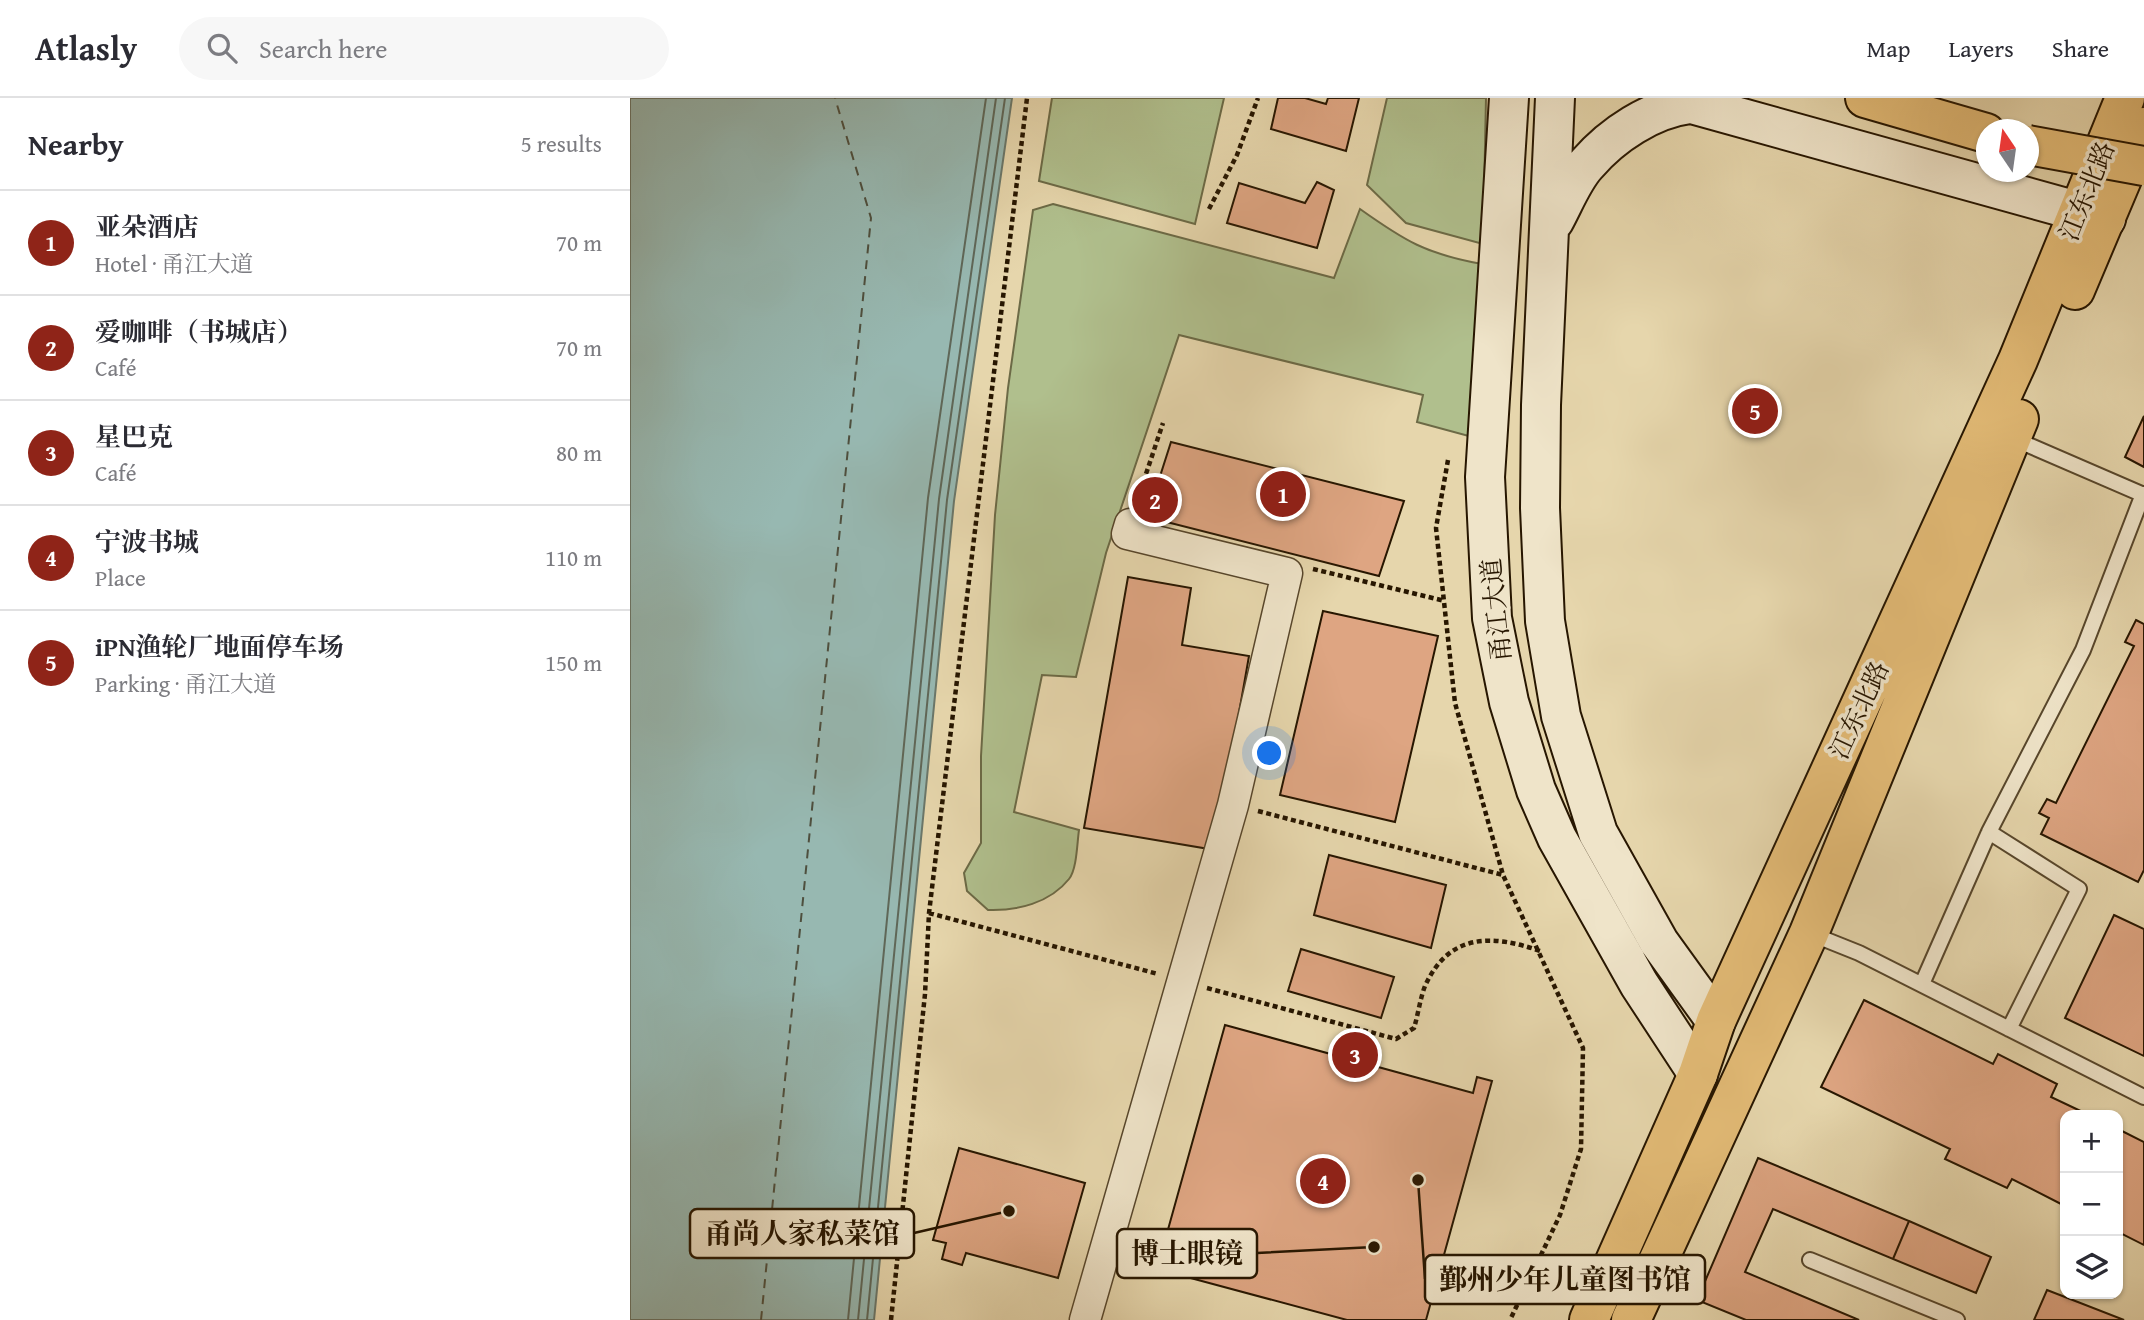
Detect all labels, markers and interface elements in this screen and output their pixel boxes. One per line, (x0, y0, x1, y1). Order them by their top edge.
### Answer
search box (179, 17, 669, 80)
text: Atlasly (35, 24, 137, 72)
icon: search (203, 29, 241, 67)
text: Search here (259, 29, 387, 68)
text: Map (1867, 31, 1910, 66)
text: Layers (1948, 31, 2014, 66)
text: Share (2052, 31, 2109, 66)
north arrow (1976, 119, 2039, 182)
text: Nearby (28, 122, 124, 166)
text: 5 results (521, 127, 602, 160)
street label: 江东北路 (2049, 135, 2124, 246)
text: 亚朵酒店 (95, 207, 199, 246)
text: 1 (45, 226, 57, 259)
text: 70 m (556, 226, 602, 259)
text: Hotel · 甬江大道 (95, 247, 253, 280)
text: 爱咖啡（书城店） (95, 312, 303, 351)
text: 2 (45, 331, 57, 364)
text: 70 m (556, 331, 602, 364)
text: Café (95, 351, 137, 384)
pin: 5 (1732, 385, 1778, 437)
text: 星巴克 (95, 417, 173, 456)
text: 3 (45, 436, 57, 469)
text: 80 m (556, 436, 602, 469)
text: Café (95, 456, 137, 489)
pin: 1 (1260, 468, 1306, 520)
pin: 2 (1132, 474, 1178, 526)
text: 宁波书城 (95, 522, 199, 561)
text: 4 (45, 541, 57, 574)
text: 110 m (545, 541, 602, 574)
street label: 甬江大道 (1471, 556, 1520, 664)
text: Place (95, 561, 146, 594)
text: iPN渔轮厂地面停车场 (95, 627, 344, 666)
text: 5 (45, 646, 57, 679)
text: 150 m (545, 646, 602, 679)
street label: 江东北路 (1819, 654, 1898, 765)
text: Parking · 甬江大道 (95, 667, 276, 700)
your location (1252, 736, 1286, 770)
pin: 3 (1332, 1029, 1378, 1081)
map controls (2060, 1110, 2123, 1299)
button: + (2060, 1110, 2123, 1173)
pin: 4 (1300, 1155, 1346, 1207)
button: − (2060, 1173, 2123, 1236)
callout: 甬尚人家私菜馆 (690, 1209, 914, 1258)
text: 甬尚人家私菜馆 (704, 1212, 900, 1253)
callout: 博士眼镜 (1117, 1229, 1257, 1278)
text: 博士眼镜 (1131, 1232, 1243, 1273)
button: layers (2060, 1236, 2123, 1299)
callout: 鄞州少年儿童图书馆 (1425, 1255, 1705, 1304)
text: 鄞州少年儿童图书馆 (1439, 1258, 1691, 1299)

